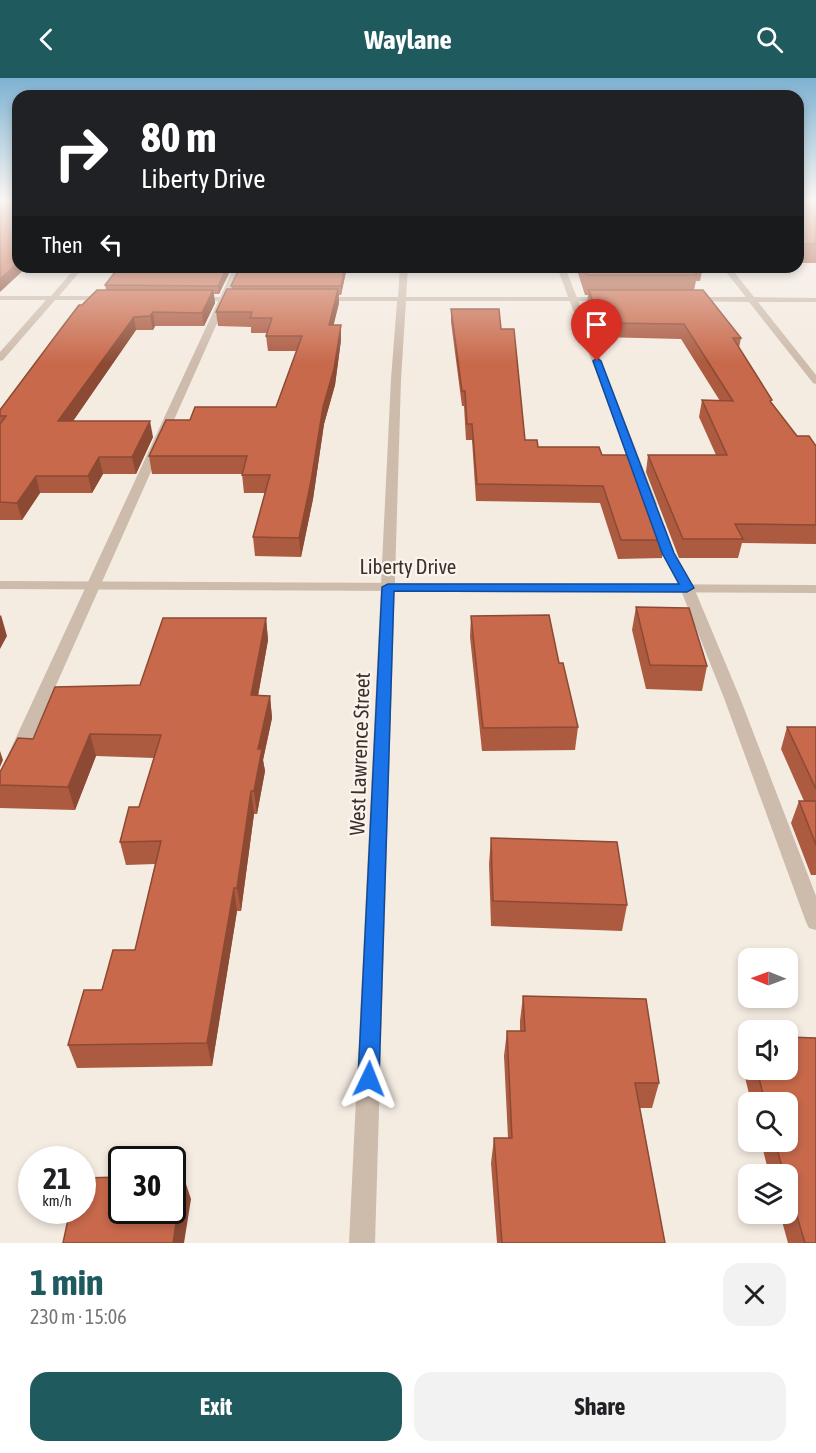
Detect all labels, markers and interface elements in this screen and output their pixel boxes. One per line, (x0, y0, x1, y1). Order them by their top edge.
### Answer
icon: back (30, 23, 63, 56)
icon: search (753, 23, 786, 56)
text: Waylane (364, 24, 452, 55)
text: 80 m (141, 113, 216, 161)
icon: right (42, 114, 120, 192)
text: Liberty Drive (141, 163, 265, 194)
icon: left (95, 228, 128, 261)
text: Then (42, 232, 83, 258)
pin (571, 299, 622, 361)
icon: arrive (580, 308, 613, 341)
street label: Liberty Drive (360, 554, 456, 578)
street label: West Lawrence Street (344, 672, 374, 836)
north arrow (738, 948, 798, 1008)
map controls (738, 948, 798, 1224)
button: sound (738, 1020, 798, 1080)
position arrow (337, 1047, 401, 1111)
button: search (738, 1092, 798, 1152)
speed limit sign: 30 (108, 1146, 186, 1224)
text: 21 (43, 1161, 71, 1195)
button: layers (738, 1164, 798, 1224)
text: km/h (42, 1192, 72, 1209)
text: 1 min (30, 1261, 104, 1303)
button: close (723, 1263, 786, 1326)
text: 230 m · 15:06 (30, 1305, 127, 1328)
button: Exit (30, 1372, 402, 1441)
button: Share (414, 1372, 786, 1441)

